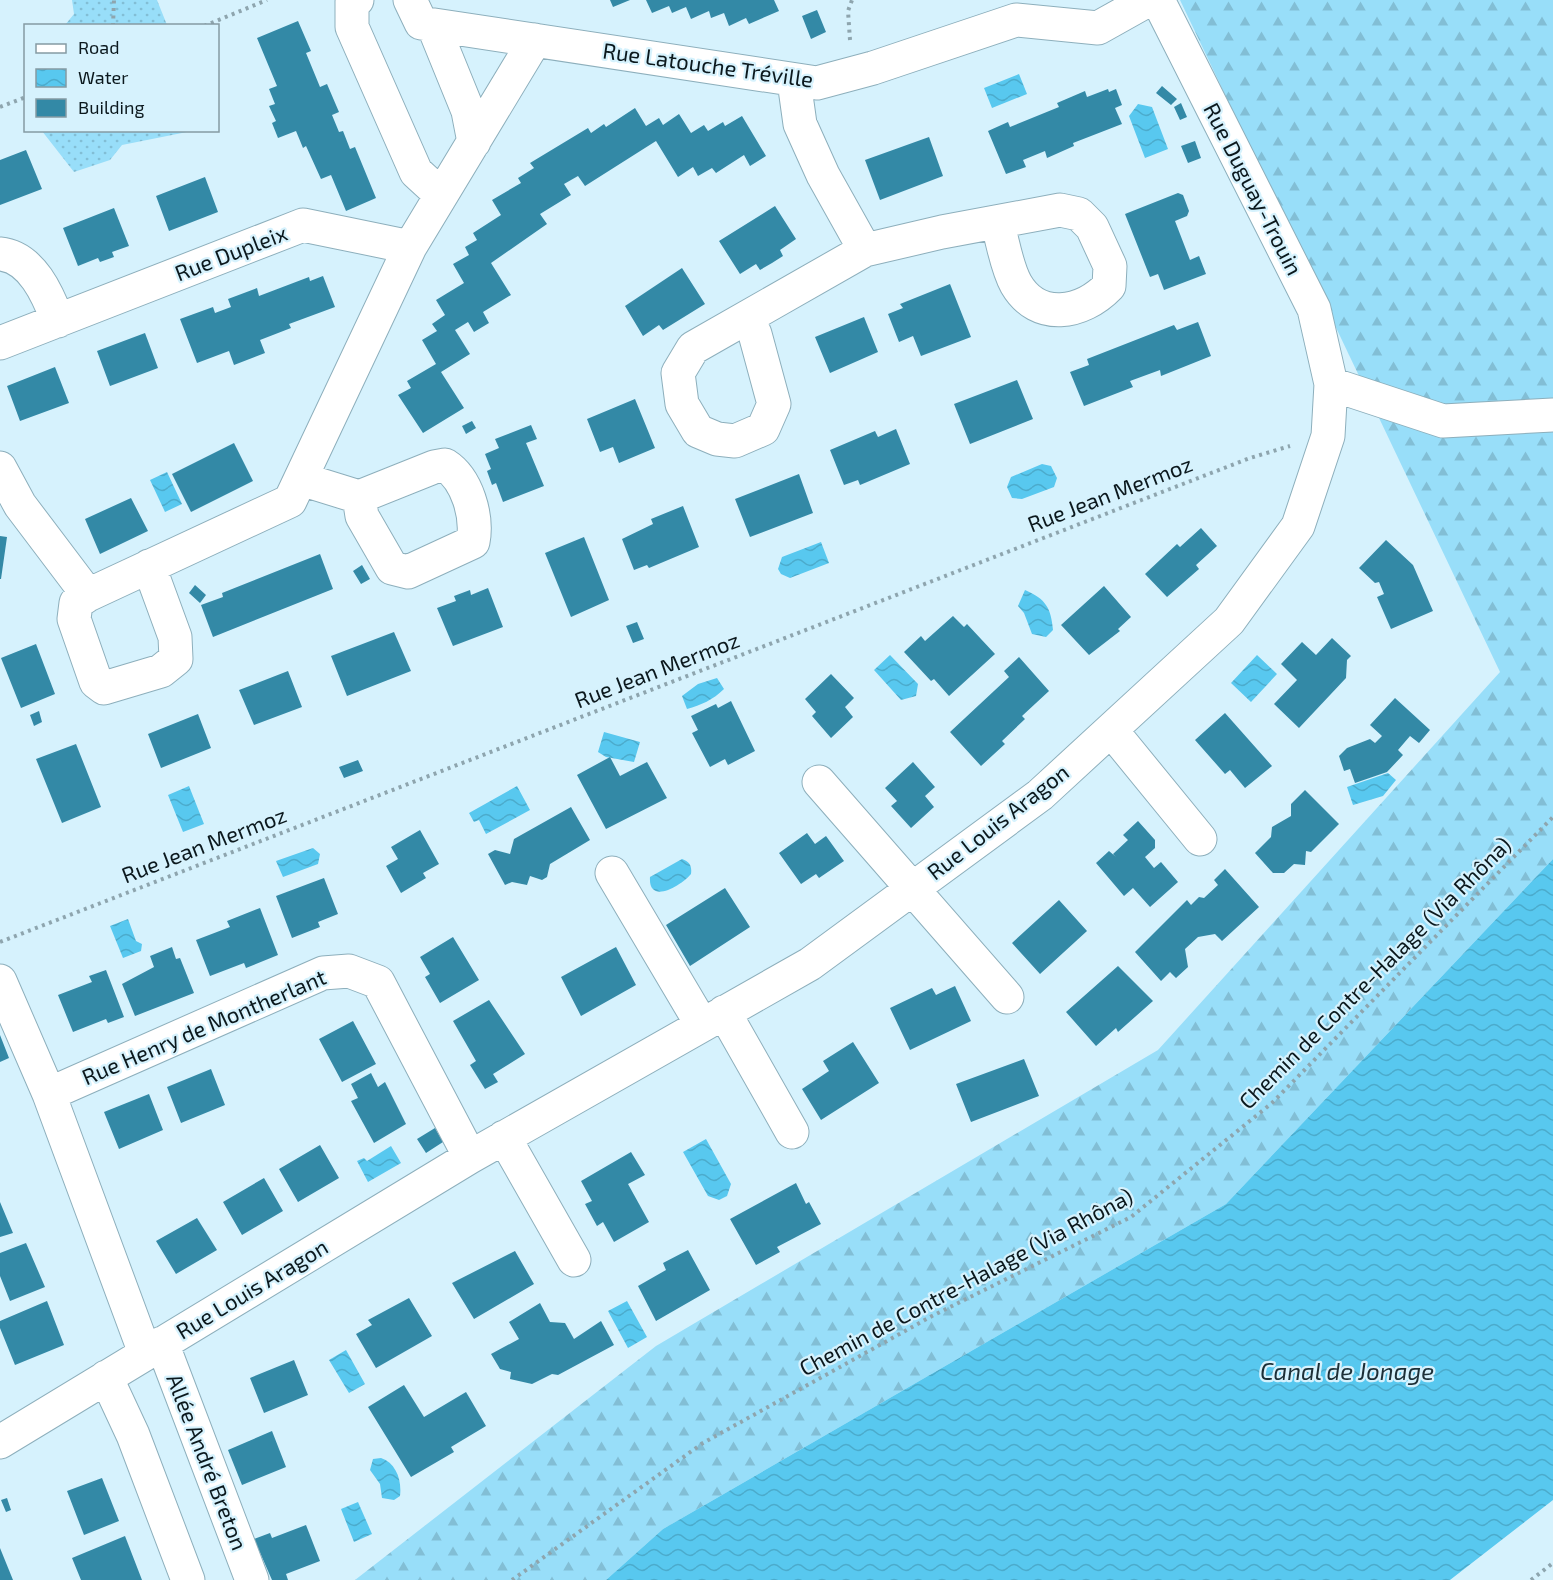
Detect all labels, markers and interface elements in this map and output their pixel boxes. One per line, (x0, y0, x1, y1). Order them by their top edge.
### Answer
legend (24, 24, 219, 132)
text: Road (78, 36, 119, 58)
street label: Rue Latouche Tréville (601, 36, 815, 92)
text: Water (78, 66, 128, 88)
text: Building (78, 96, 145, 118)
street label: Rue Duguay-Trouin (1199, 98, 1309, 279)
street label: Rue Dupleix (171, 219, 291, 285)
street label: Rue Jean Mermoz (1024, 450, 1196, 536)
street label: Rue Jean Mermoz (571, 626, 743, 712)
street label: Rue Louis Aragon (922, 758, 1073, 884)
street label: Rue Jean Mermoz (118, 801, 290, 887)
street label: Chemin de Contre-Halage (Via Rhôna) (1233, 831, 1516, 1114)
street label: Rue Henry de Montherlant (78, 963, 330, 1089)
street label: Chemin de Contre-Halage (Via Rhôna) (794, 1182, 1137, 1380)
street label: Rue Louis Aragon (171, 1233, 332, 1344)
water label: Canal de Jonage (1260, 1356, 1434, 1385)
street label: Allée André Breton (162, 1370, 254, 1553)

